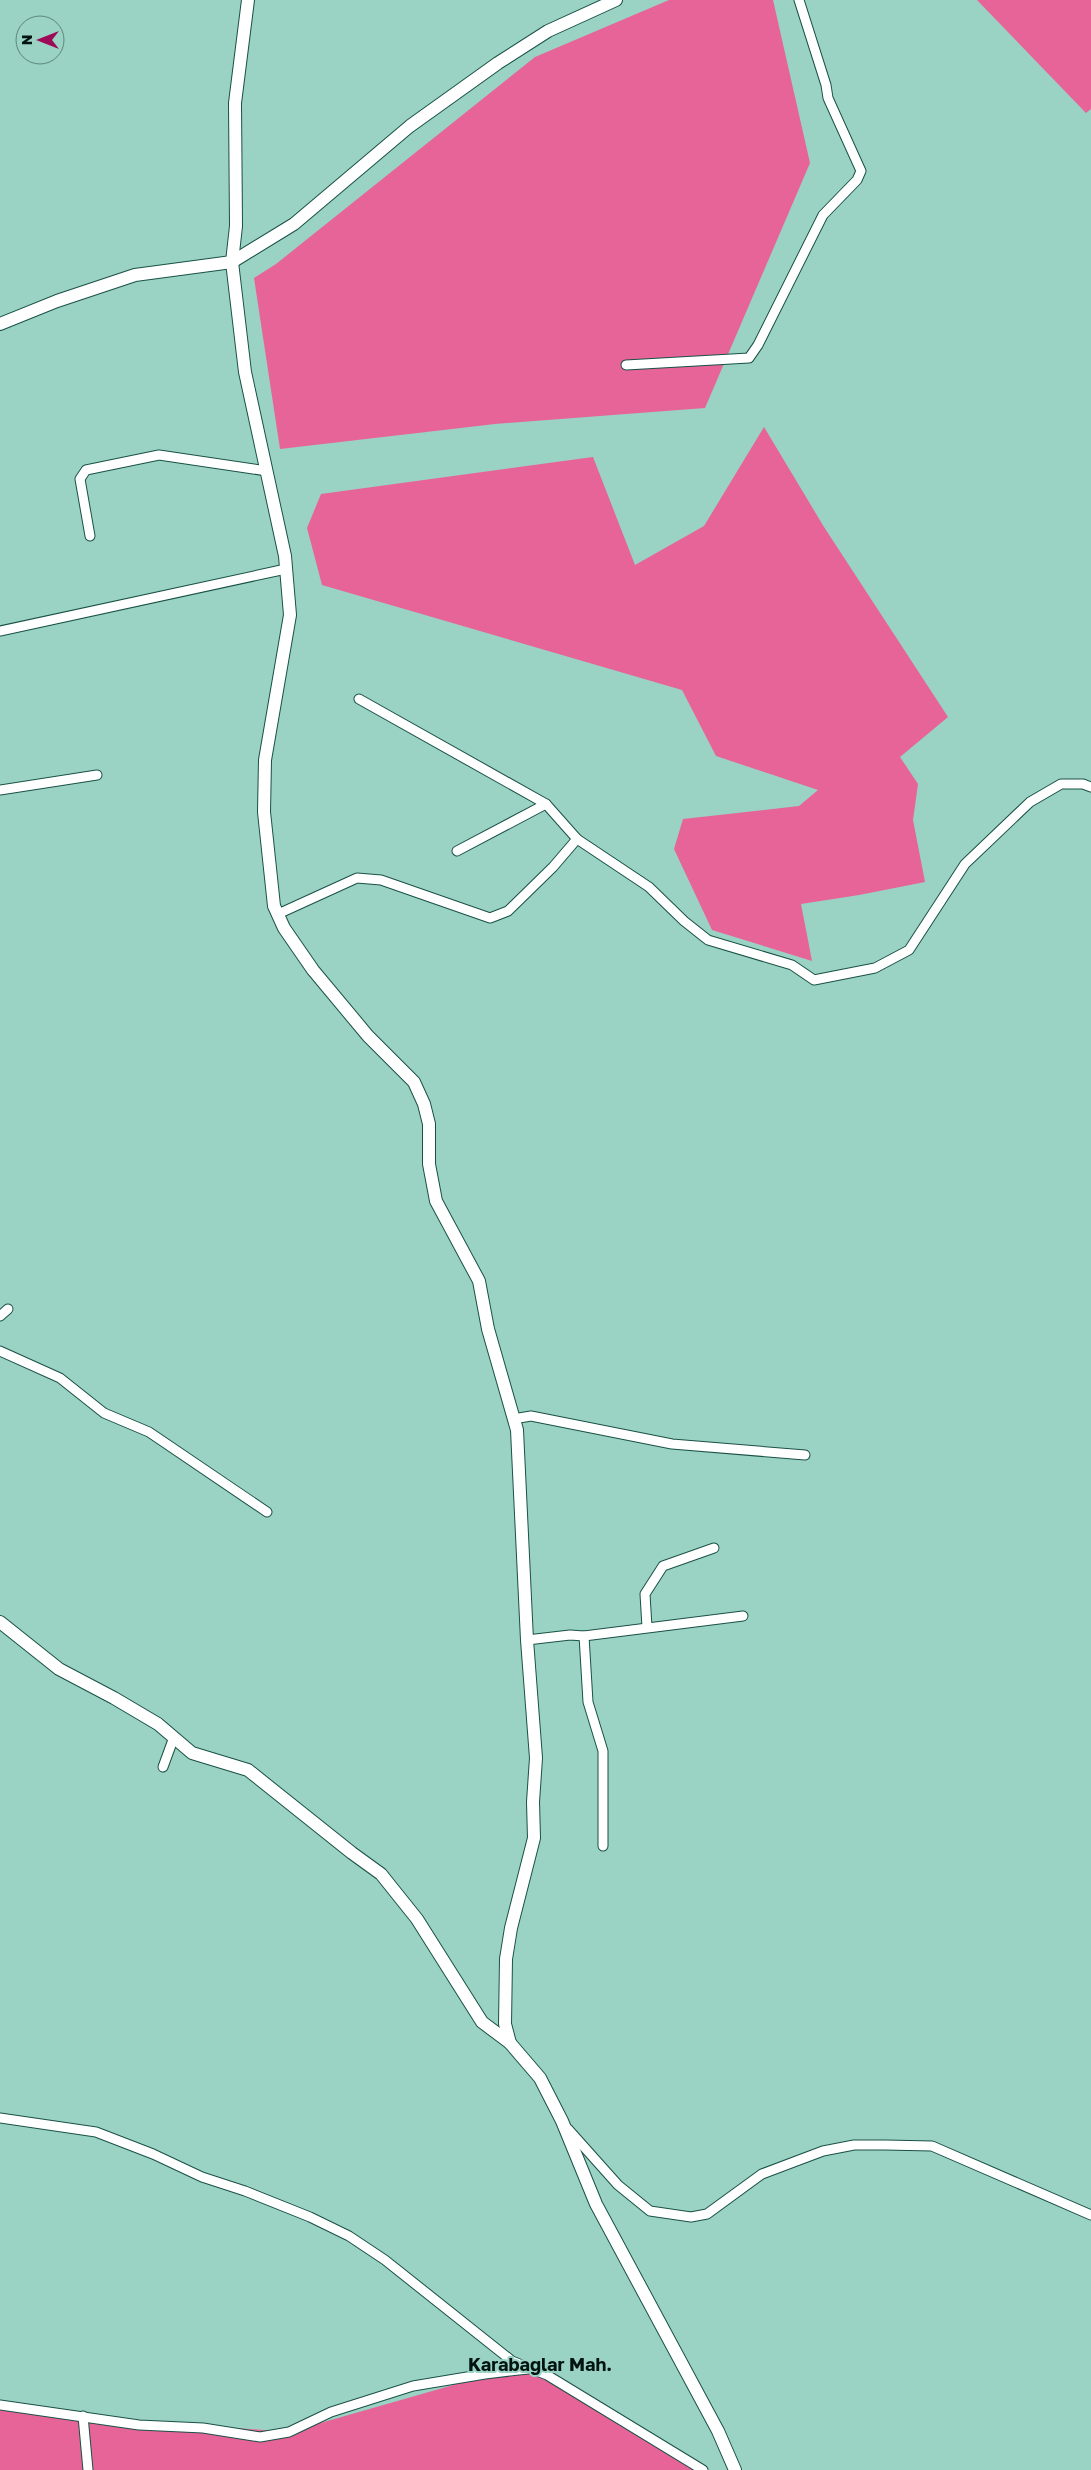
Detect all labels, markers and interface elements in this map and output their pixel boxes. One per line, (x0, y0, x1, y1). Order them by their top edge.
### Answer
north arrow (15, 15, 65, 65)
text: N (18, 35, 35, 45)
district label: Karabağlar Mah. (468, 2353, 612, 2375)

